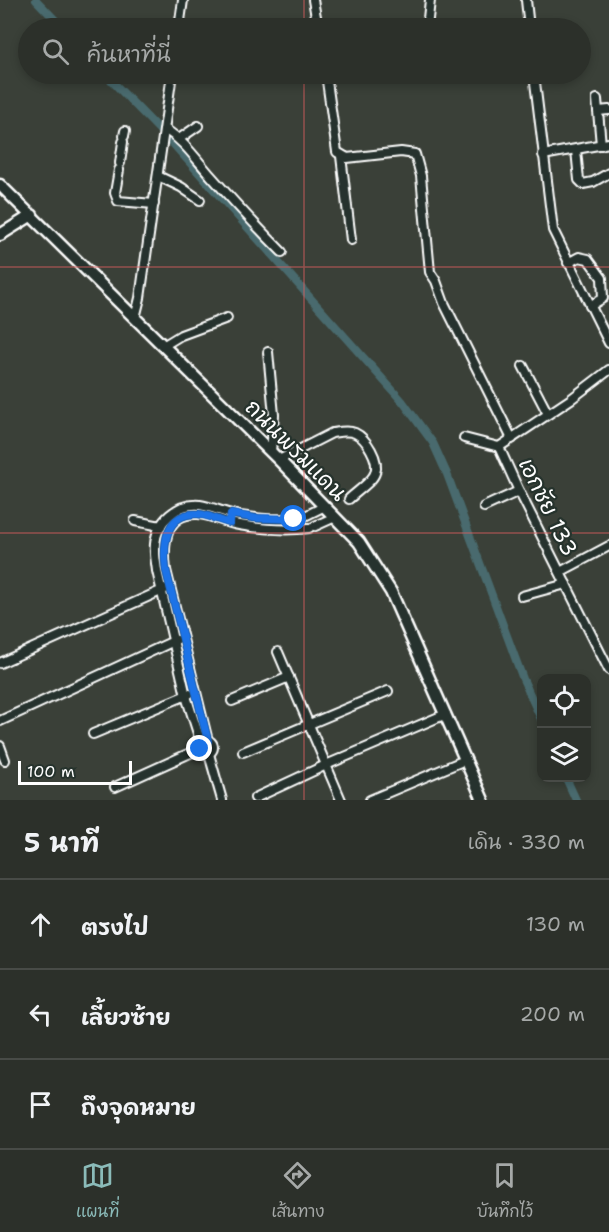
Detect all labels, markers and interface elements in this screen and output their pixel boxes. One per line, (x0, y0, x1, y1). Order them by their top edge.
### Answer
search box (18, 18, 591, 84)
icon: search (39, 35, 72, 68)
text: ค้นหาที่นี่ (87, 40, 171, 69)
street label: ถนนพรมแดน (239, 393, 353, 507)
street label: เอกชัย 133 (512, 453, 584, 561)
route start (280, 505, 306, 531)
map controls (537, 674, 591, 782)
button: locate (537, 674, 591, 728)
button: layers (537, 728, 591, 782)
route end (186, 735, 212, 761)
scale bar (18, 758, 132, 786)
text: 100 m (27, 761, 75, 782)
text: 5 นาที (24, 825, 99, 860)
text: เดิน · 330 m (468, 829, 585, 855)
icon: ahead (24, 908, 57, 941)
text: 130 m (526, 911, 585, 937)
text: ตรงไป (81, 913, 149, 942)
icon: left (24, 998, 57, 1031)
text: 200 m (520, 1001, 585, 1027)
text: เลี้ยวซ้าย (81, 1003, 171, 1032)
icon: arrive (24, 1088, 57, 1121)
text: ถึงจุดหมาย (81, 1093, 196, 1122)
tab: แผนที่ (76, 1159, 119, 1223)
tab: เส้นทาง (271, 1159, 324, 1223)
tab: บันทึกไว้ (477, 1159, 533, 1223)

